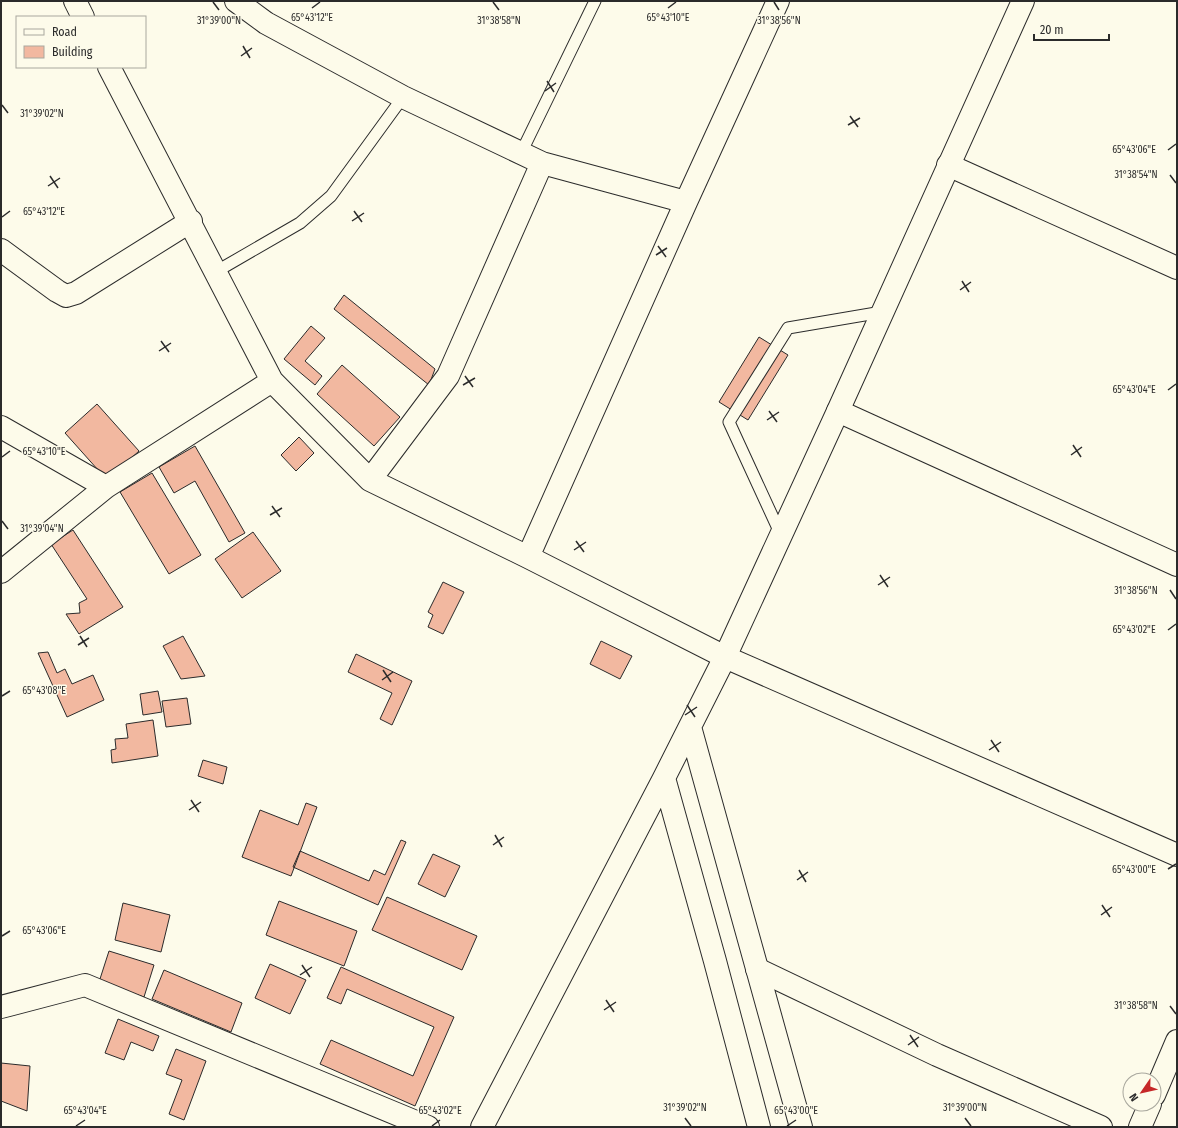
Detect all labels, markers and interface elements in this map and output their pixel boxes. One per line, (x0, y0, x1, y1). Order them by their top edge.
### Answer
text: 65°43'12"E (291, 12, 333, 24)
text: 65°43'10"E (647, 12, 690, 24)
text: 31°39'00"N (197, 15, 241, 27)
text: 31°38'58"N (477, 15, 521, 27)
text: 31°38'56"N (757, 15, 801, 27)
legend (16, 16, 146, 68)
scale bar (1034, 16, 1109, 42)
text: 20 m (1040, 23, 1064, 37)
text: Road (52, 25, 77, 39)
text: Building (52, 45, 93, 59)
text: 31°39'02"N (20, 108, 64, 120)
text: 65°43'06"E (1112, 144, 1156, 156)
text: 31°38'54"N (1114, 169, 1158, 181)
text: 65°43'12"E (23, 206, 65, 218)
text: 65°43'04"E (1112, 384, 1156, 396)
text: 65°43'10"E (23, 446, 66, 458)
text: 31°39'04"N (20, 523, 64, 535)
text: 31°38'56"N (1114, 585, 1158, 597)
text: 65°43'02"E (1112, 624, 1156, 636)
text: 65°43'08"E (22, 685, 66, 697)
text: 65°43'00"E (1112, 864, 1156, 876)
text: 65°43'06"E (22, 925, 66, 937)
text: 31°38'58"N (1114, 1000, 1158, 1012)
north arrow (1122, 1072, 1162, 1112)
text: N (1127, 1091, 1141, 1104)
text: 31°39'02"N (663, 1102, 707, 1114)
text: 31°39'00"N (943, 1102, 987, 1114)
text: 65°43'04"E (63, 1105, 107, 1117)
text: 65°43'02"E (418, 1105, 462, 1117)
text: 65°43'00"E (774, 1105, 818, 1117)

